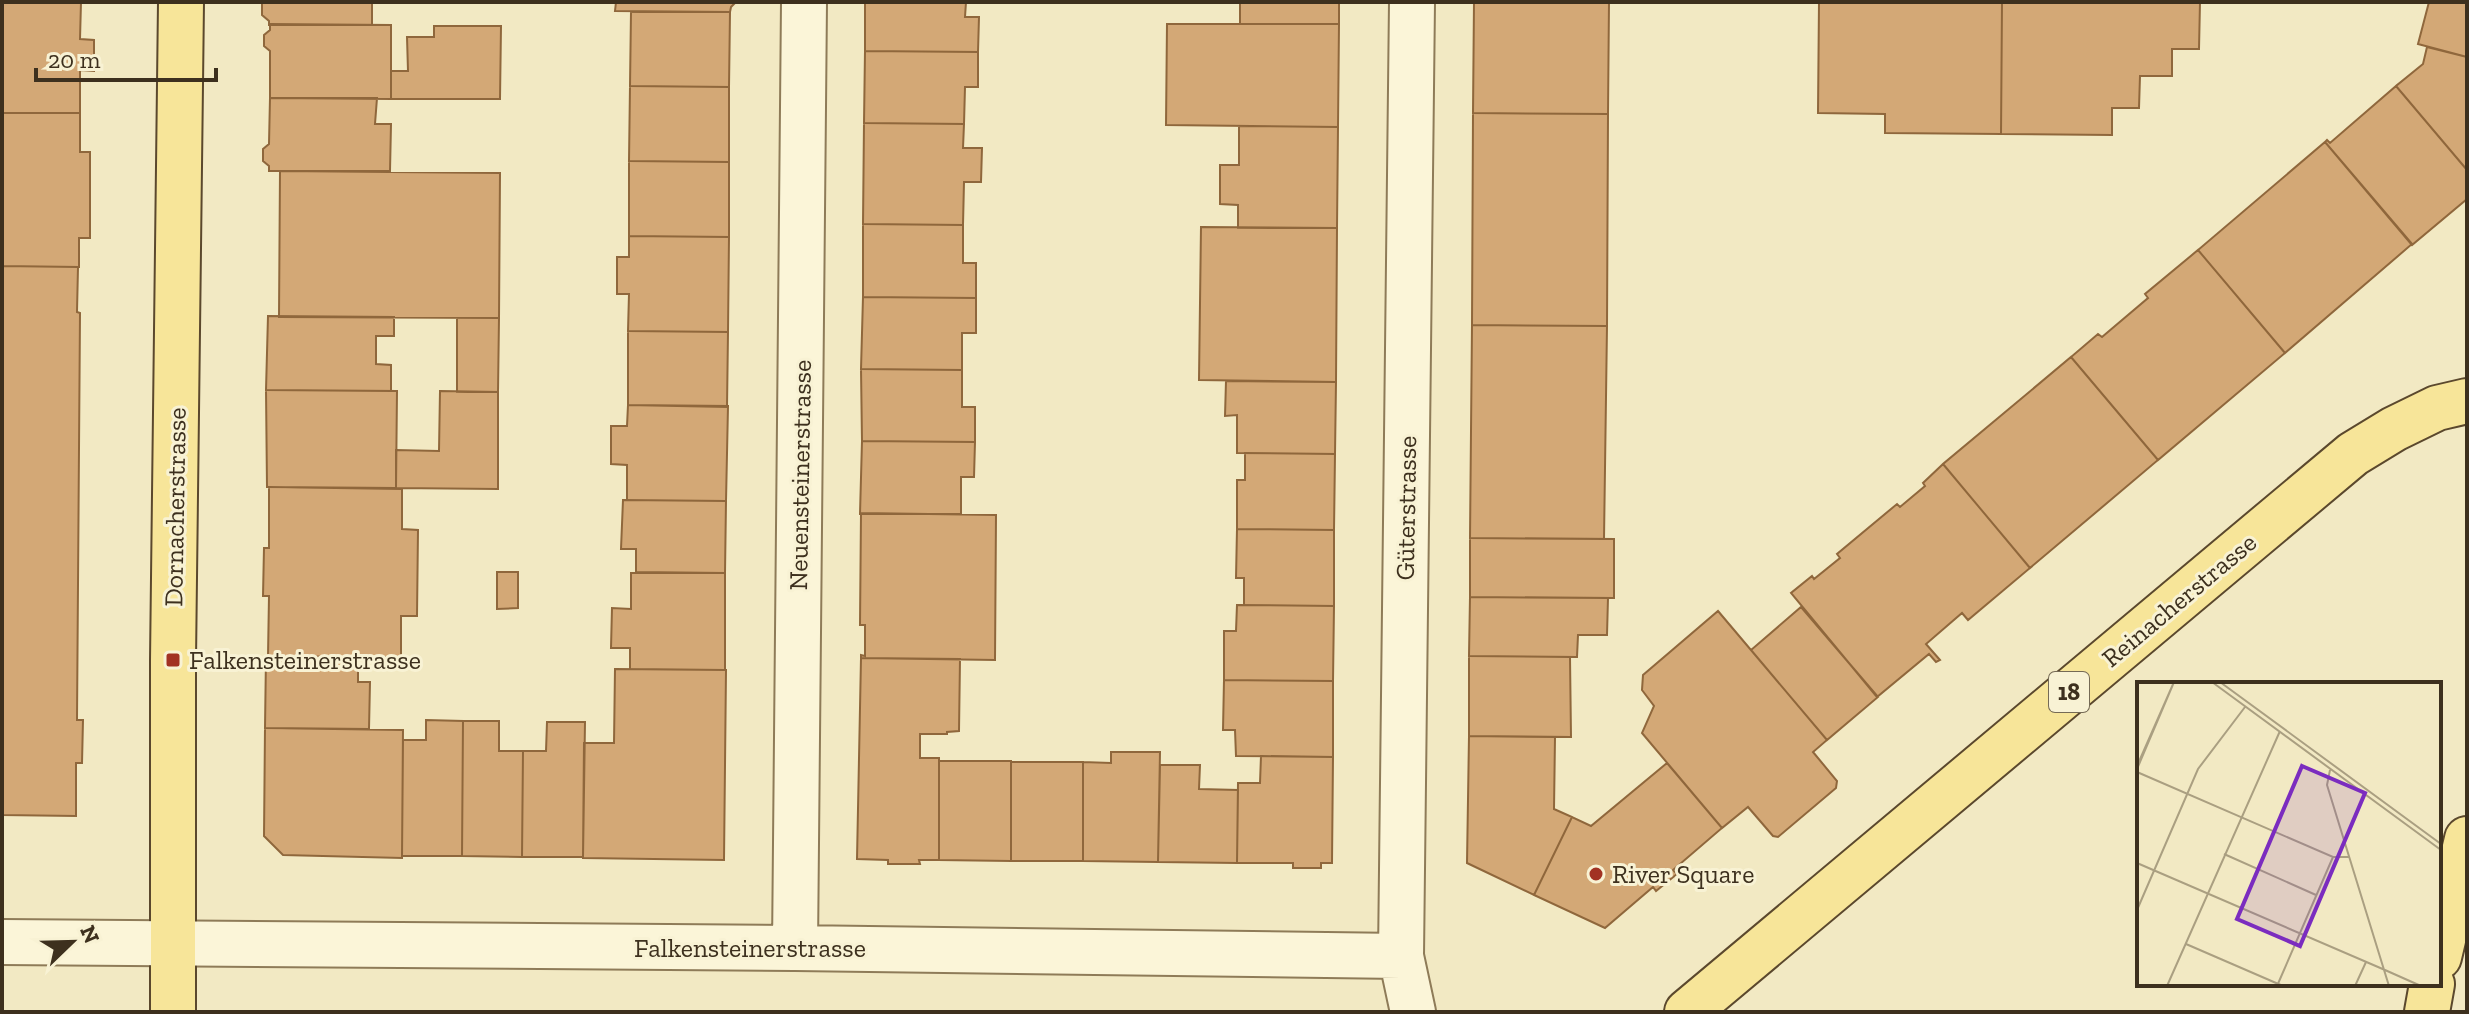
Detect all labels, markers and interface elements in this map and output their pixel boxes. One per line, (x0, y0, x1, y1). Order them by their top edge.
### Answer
scale bar (36, 32, 216, 82)
text: 20 m (48, 45, 101, 74)
street label: Neuensteinerstrasse (782, 359, 818, 591)
street label: Dornacherstrasse (157, 407, 193, 607)
street label: Güterstrasse (1389, 435, 1423, 581)
street label: Reinacherstrasse (2095, 526, 2263, 674)
place label: Falkensteinerstrasse (189, 644, 421, 676)
marker: Falkensteinerstrasse (164, 651, 182, 669)
road number: 18 (2049, 672, 2089, 712)
inset map (2137, 682, 2441, 986)
place label: River Square (1612, 858, 1754, 890)
marker: River Square (1587, 865, 1605, 883)
north arrow (32, 902, 112, 982)
text: N (74, 921, 106, 948)
street label: Falkensteinerstrasse (634, 932, 866, 964)

